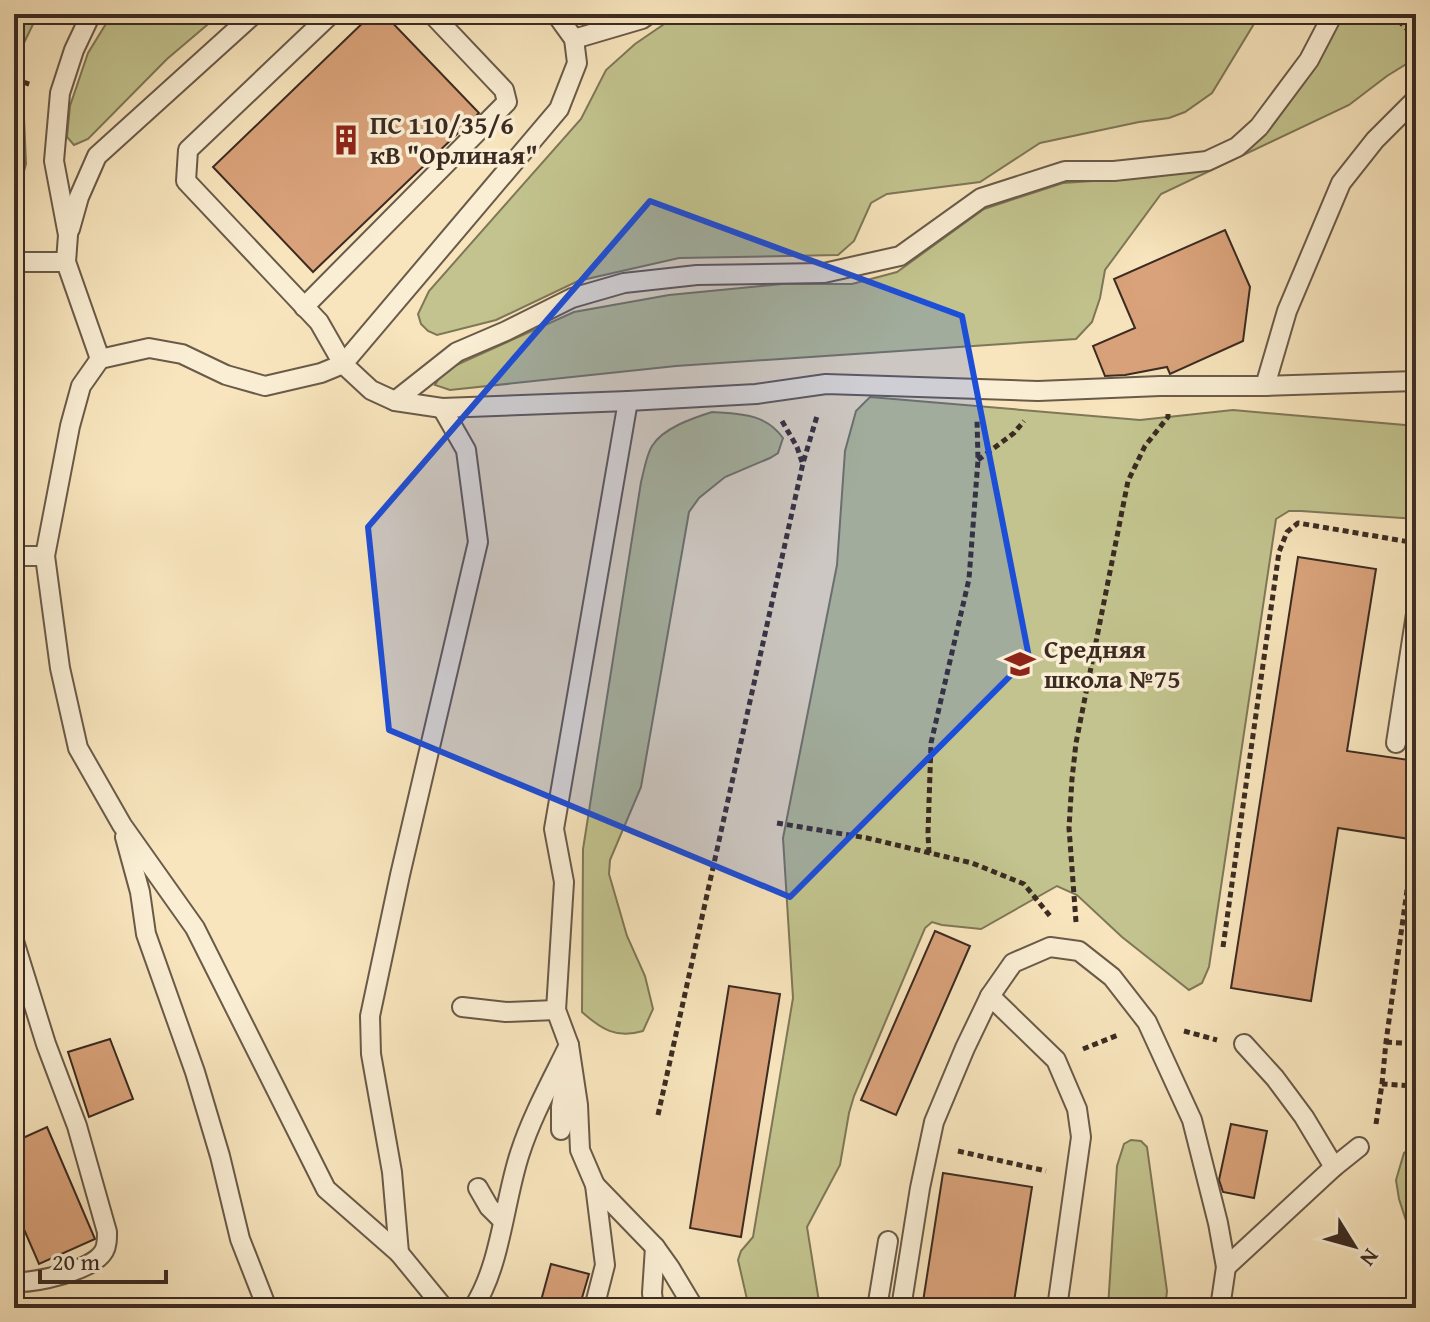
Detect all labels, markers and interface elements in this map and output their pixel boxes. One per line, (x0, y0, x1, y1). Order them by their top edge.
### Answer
place label: ПС 110/35/6 кВ "Орлиная" (370, 105, 538, 174)
building icon: ПС 110/35/6 кВ "Орлиная" (329, 123, 363, 157)
place label: Средняя школа №75 (1044, 629, 1181, 698)
school or university icon: Средняя школа №75 (1003, 647, 1037, 681)
north arrow (1314, 1206, 1394, 1286)
scale bar (40, 1234, 166, 1284)
text: N (1353, 1243, 1387, 1274)
text: 20 m (52, 1244, 100, 1279)

